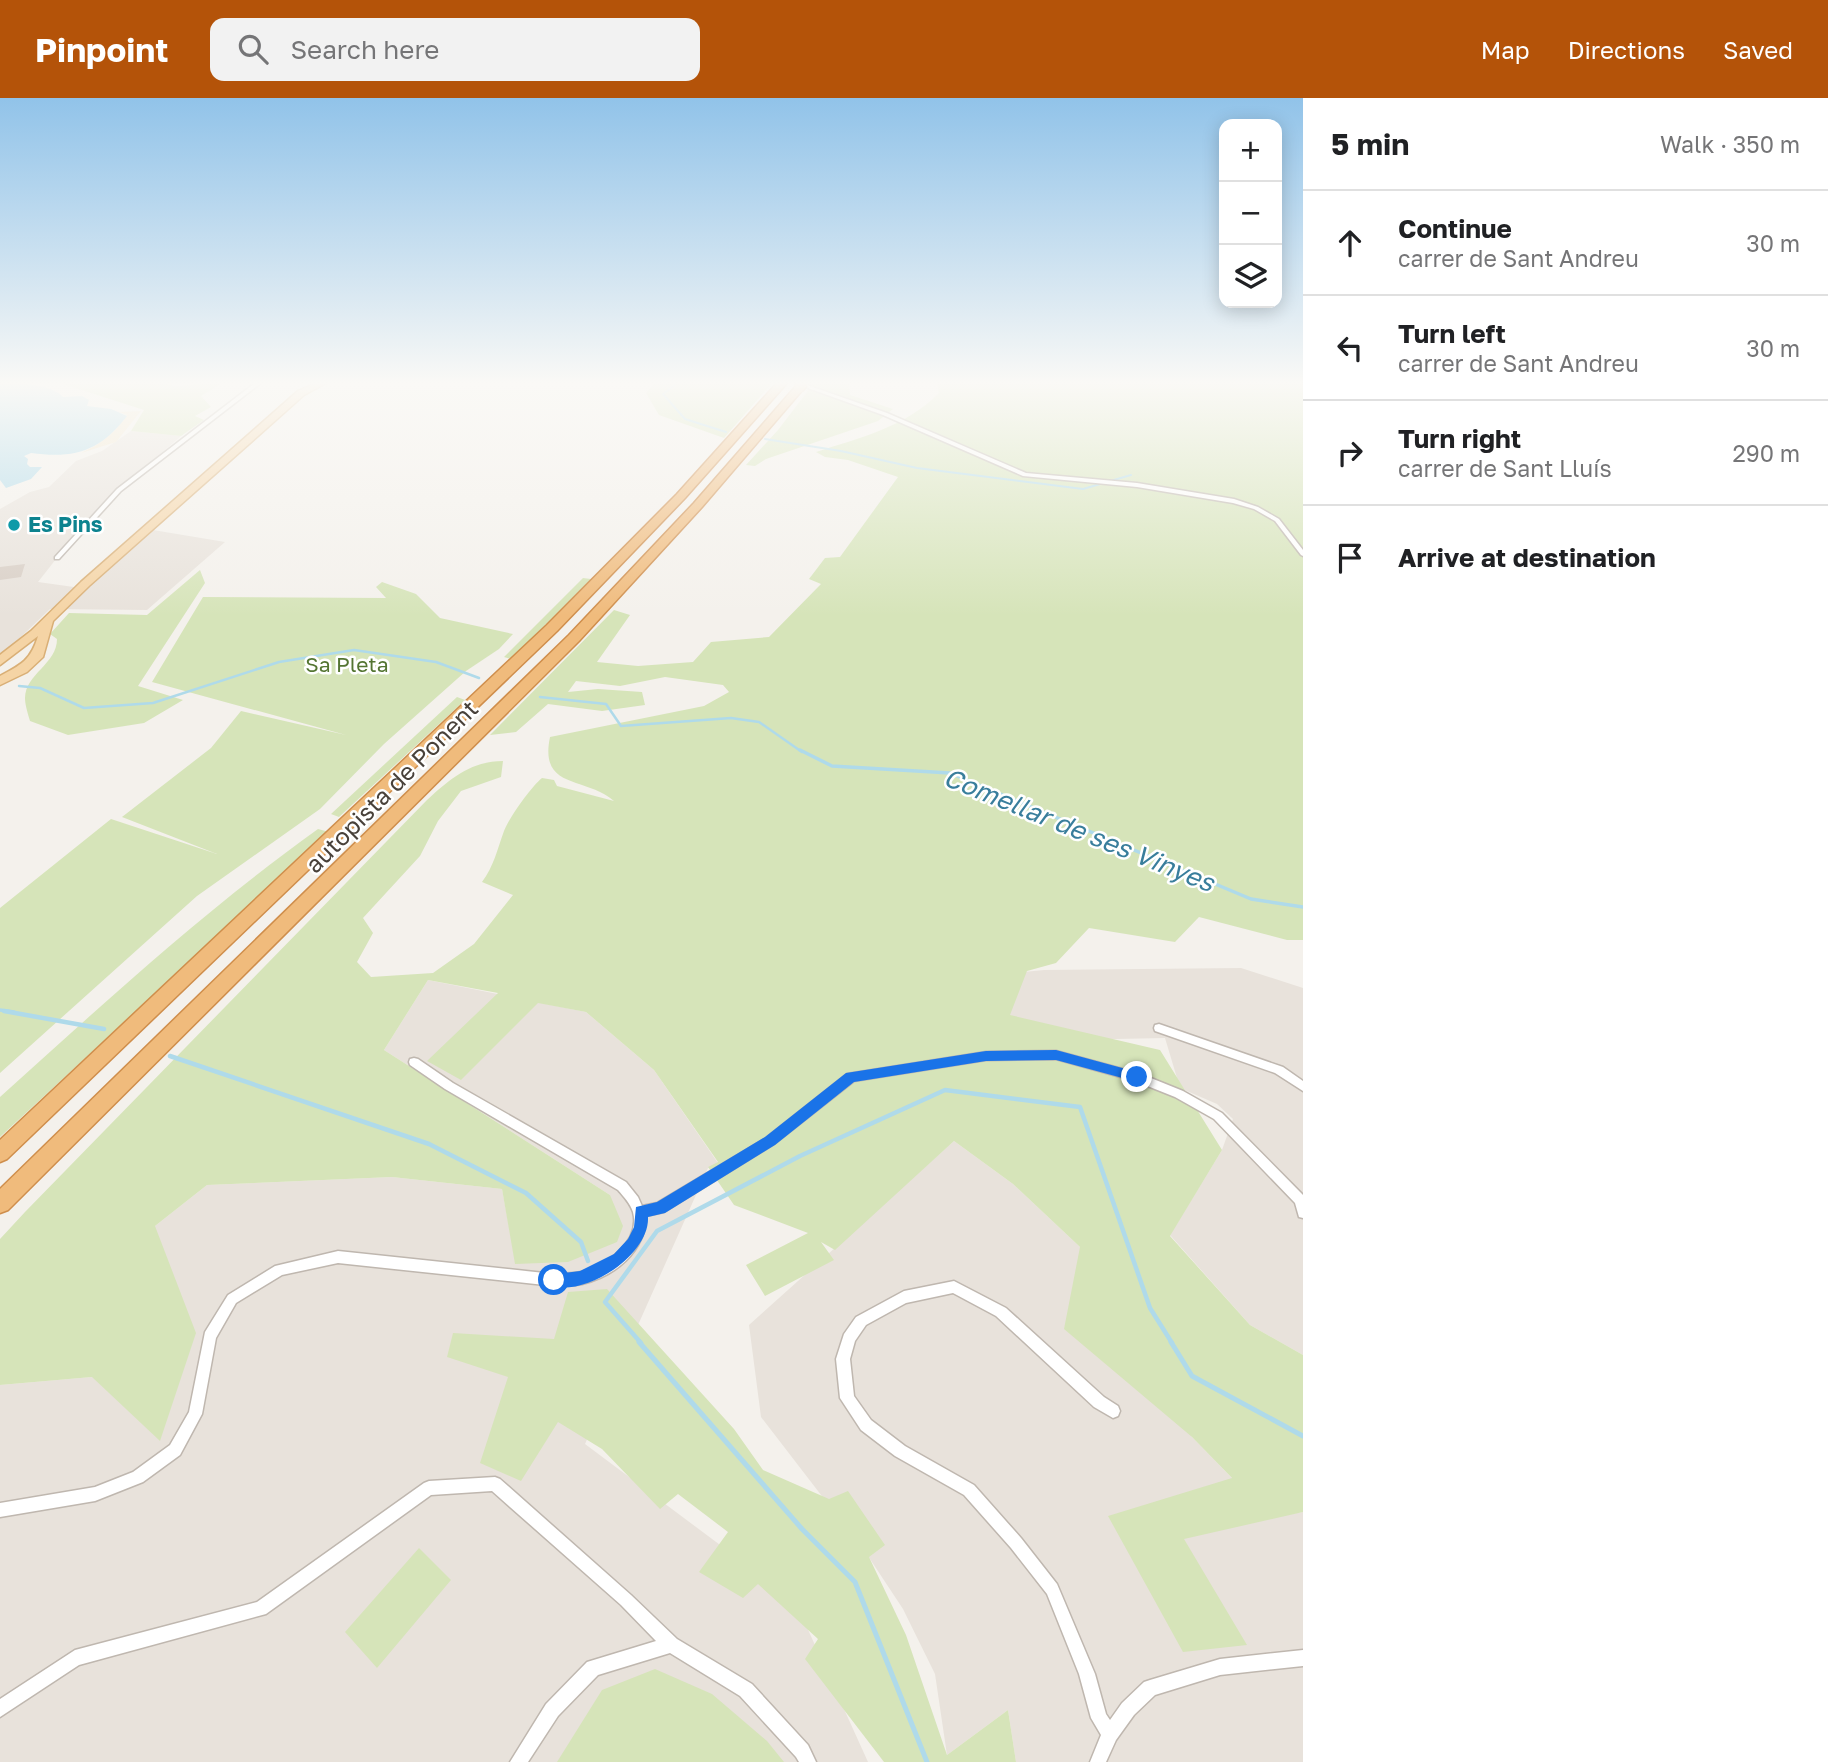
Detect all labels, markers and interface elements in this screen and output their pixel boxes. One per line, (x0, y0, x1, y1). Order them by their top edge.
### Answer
search box (210, 18, 700, 81)
text: Pinpoint (35, 30, 168, 69)
icon: search (234, 30, 272, 68)
text: Search here (290, 34, 439, 65)
text: Map (1481, 35, 1530, 64)
text: Directions (1568, 35, 1685, 64)
text: Saved (1723, 35, 1793, 64)
map controls (1219, 119, 1282, 308)
button: + (1219, 119, 1282, 182)
text: 5 min (1331, 126, 1409, 162)
text: Walk · 350 m (1660, 130, 1800, 158)
button: − (1219, 182, 1282, 245)
text: Continue (1398, 213, 1512, 244)
icon: ahead (1331, 224, 1369, 262)
text: 30 m (1746, 229, 1800, 257)
text: carrer de Sant Andreu (1398, 244, 1639, 272)
button: layers (1219, 245, 1282, 308)
text: Turn left (1398, 318, 1506, 349)
icon: left (1331, 329, 1369, 367)
text: 30 m (1746, 334, 1800, 362)
text: carrer de Sant Andreu (1398, 349, 1639, 377)
text: Turn right (1398, 423, 1521, 454)
icon: right (1331, 434, 1369, 472)
text: 290 m (1732, 439, 1800, 467)
text: carrer de Sant Lluís (1398, 454, 1612, 482)
place label: Es Pins (28, 511, 103, 537)
marker: Es Pins (6, 517, 22, 533)
icon: arrive (1331, 539, 1369, 577)
text: Arrive at destination (1398, 542, 1656, 573)
park label: Sa Pleta (305, 651, 389, 677)
street label: autopista de Ponent (298, 693, 483, 878)
water label: Comellar de ses Vinyes (939, 761, 1220, 898)
route end (1121, 1061, 1152, 1092)
route start (538, 1264, 569, 1295)

